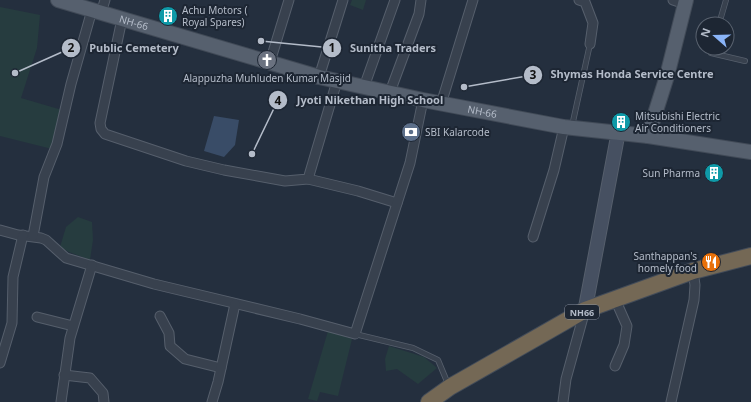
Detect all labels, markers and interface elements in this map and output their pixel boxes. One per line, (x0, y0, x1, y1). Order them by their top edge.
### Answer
place label: Achu Motors ( Royal Spares) (182, 3, 247, 29)
building icon: Achu Motors ( Royal Spares) (157, 5, 179, 27)
street label: NH-66 (118, 11, 150, 33)
north arrow (695, 16, 735, 56)
text: N (697, 26, 714, 39)
callout: Public Cemetery (61, 36, 187, 59)
callout: Sunitha Traders (322, 36, 444, 59)
text: 2 (68, 39, 75, 56)
text: 1 (329, 39, 335, 56)
text: Public Cemetery (89, 40, 179, 55)
text: Sunitha Traders (350, 40, 437, 55)
church icon: Alappuzha Muhluden Kumar Masjid (256, 49, 278, 71)
callout: Shymas Honda Service Centre (523, 63, 722, 86)
text: 3 (530, 66, 537, 83)
text: Shymas Honda Service Centre (550, 66, 714, 81)
place label: Alappuzha Muhluden Kumar Masjid (183, 71, 351, 85)
callout: Jyoti Nikethan High School (268, 89, 451, 112)
text: 4 (275, 92, 282, 109)
text: Jyoti Nikethan High School (296, 92, 443, 107)
street label: NH-66 (466, 102, 498, 121)
place label: Mitsubishi Electric Air Conditioners (635, 109, 720, 135)
building icon: Mitsubishi Electric Air Conditioners (610, 111, 632, 133)
bank icon: SBI Kalarcode (400, 121, 422, 143)
place label: SBI Kalarcode (425, 125, 490, 139)
building icon: Sun Pharma (703, 162, 725, 184)
place label: Sun Pharma (643, 166, 700, 180)
place label: Santhappan's homely food (634, 249, 697, 275)
restaurant icon: Santhappan's homely food (700, 251, 722, 273)
road number: NH66 (565, 305, 599, 319)

